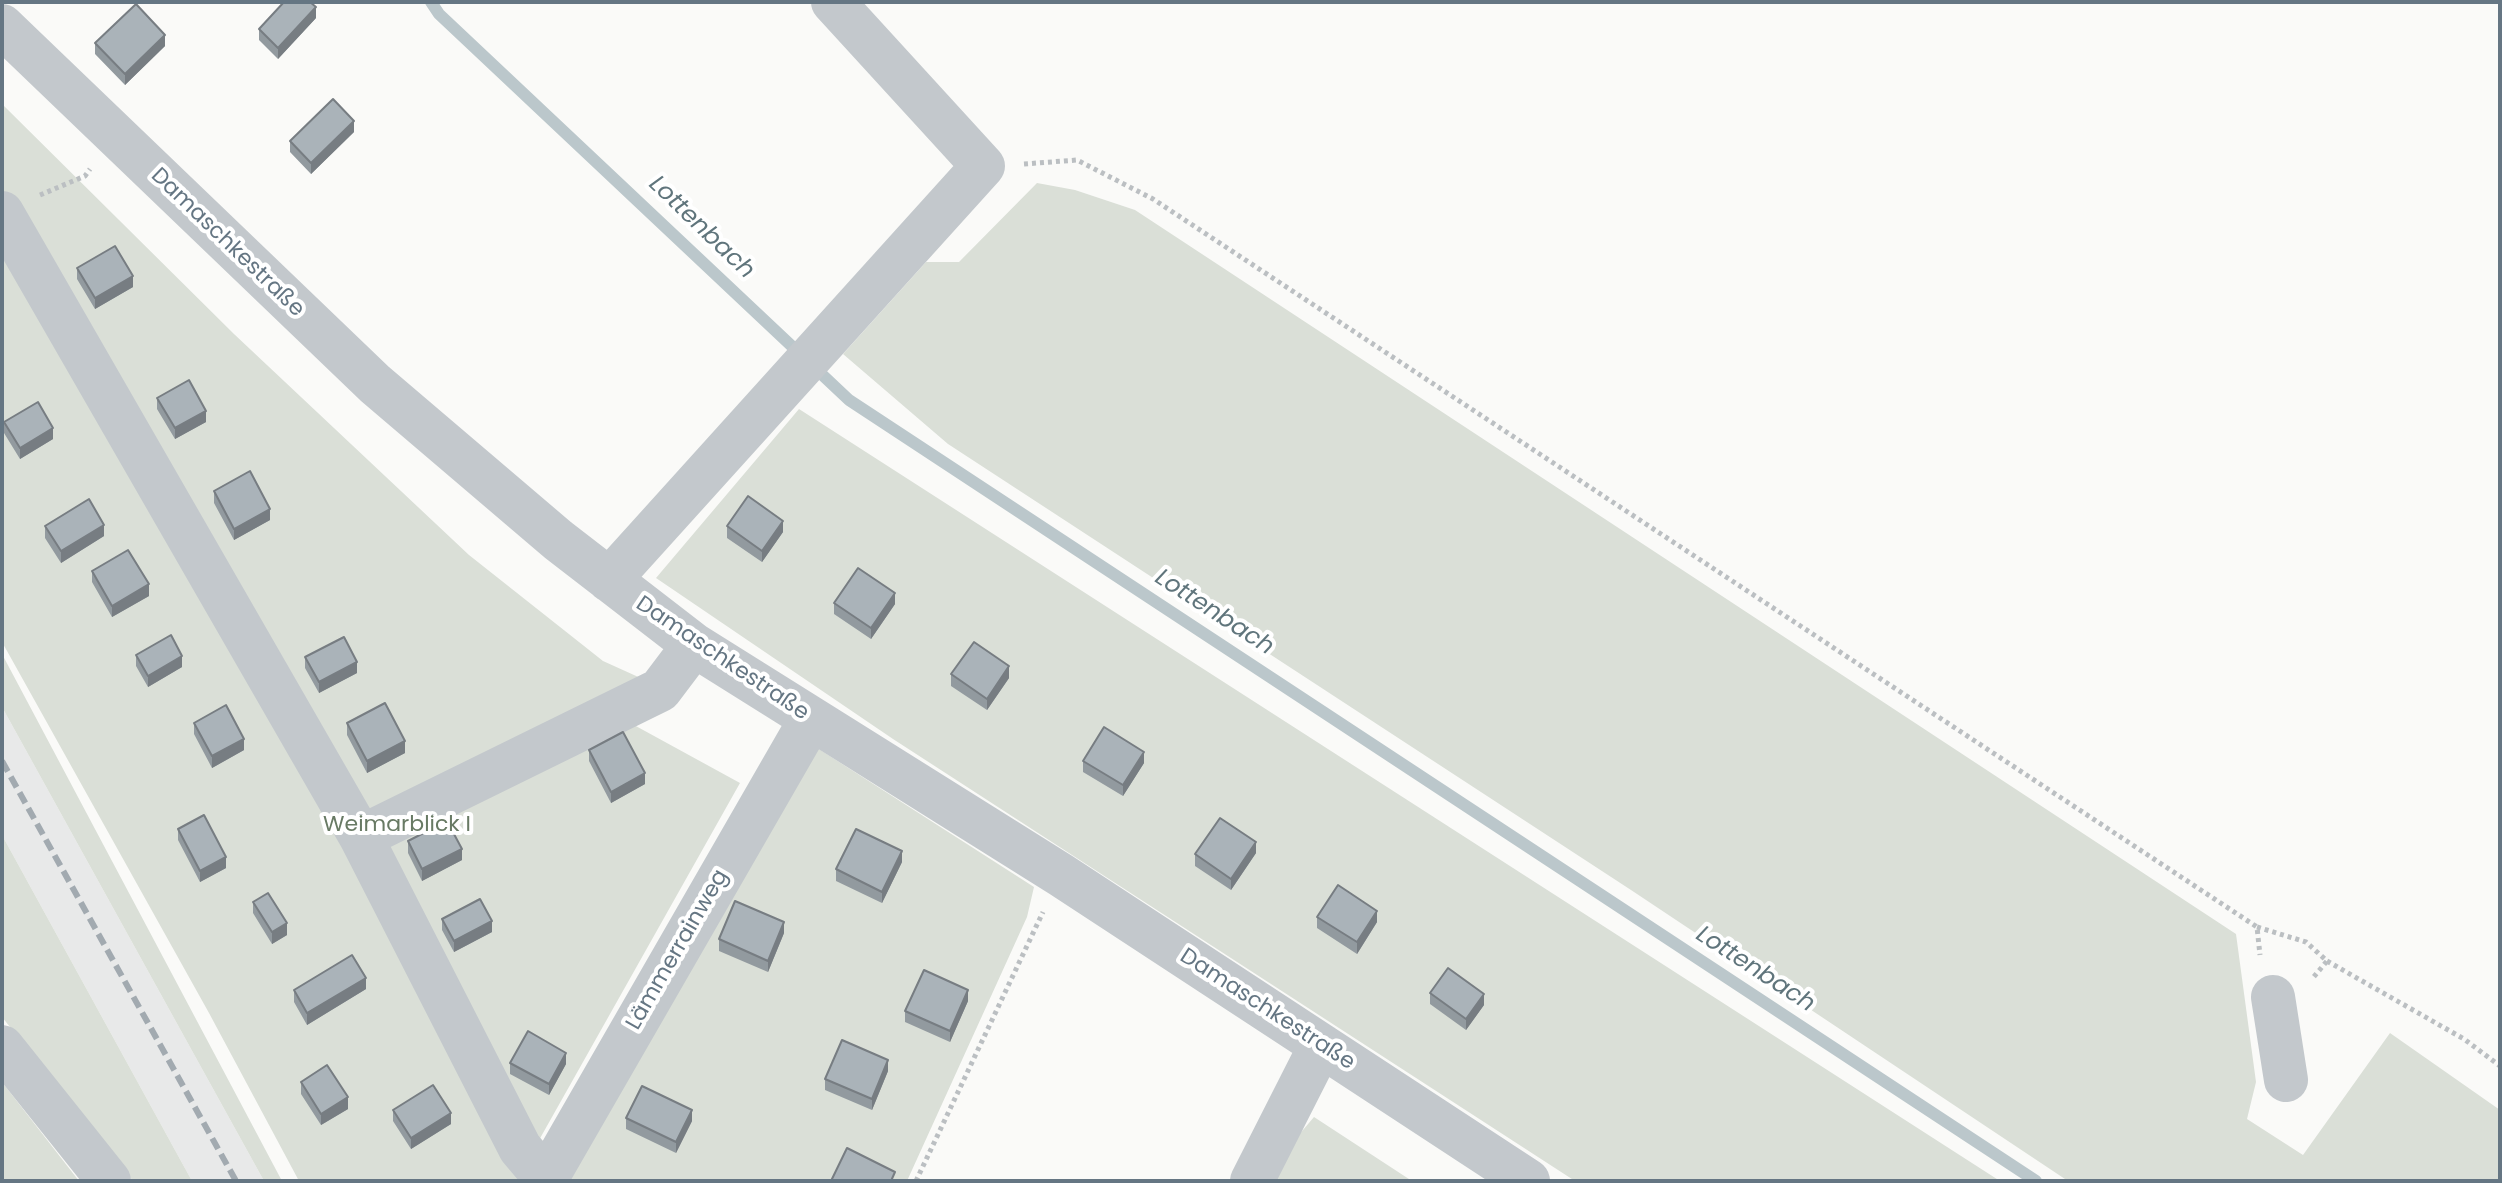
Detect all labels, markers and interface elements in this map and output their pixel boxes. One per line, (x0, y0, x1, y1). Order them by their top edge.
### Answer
street label: Damaschkestraße (145, 163, 309, 323)
water label: Lottenbach (642, 170, 760, 286)
water label: Lottenbach (1149, 564, 1279, 662)
street label: Damaschkestraße (630, 591, 814, 727)
park label: Weimarblick I (323, 812, 471, 838)
street label: Lämmerrainweg (621, 865, 735, 1035)
water label: Lottenbach (1690, 921, 1820, 1019)
street label: Damaschkestraße (1175, 944, 1359, 1076)

